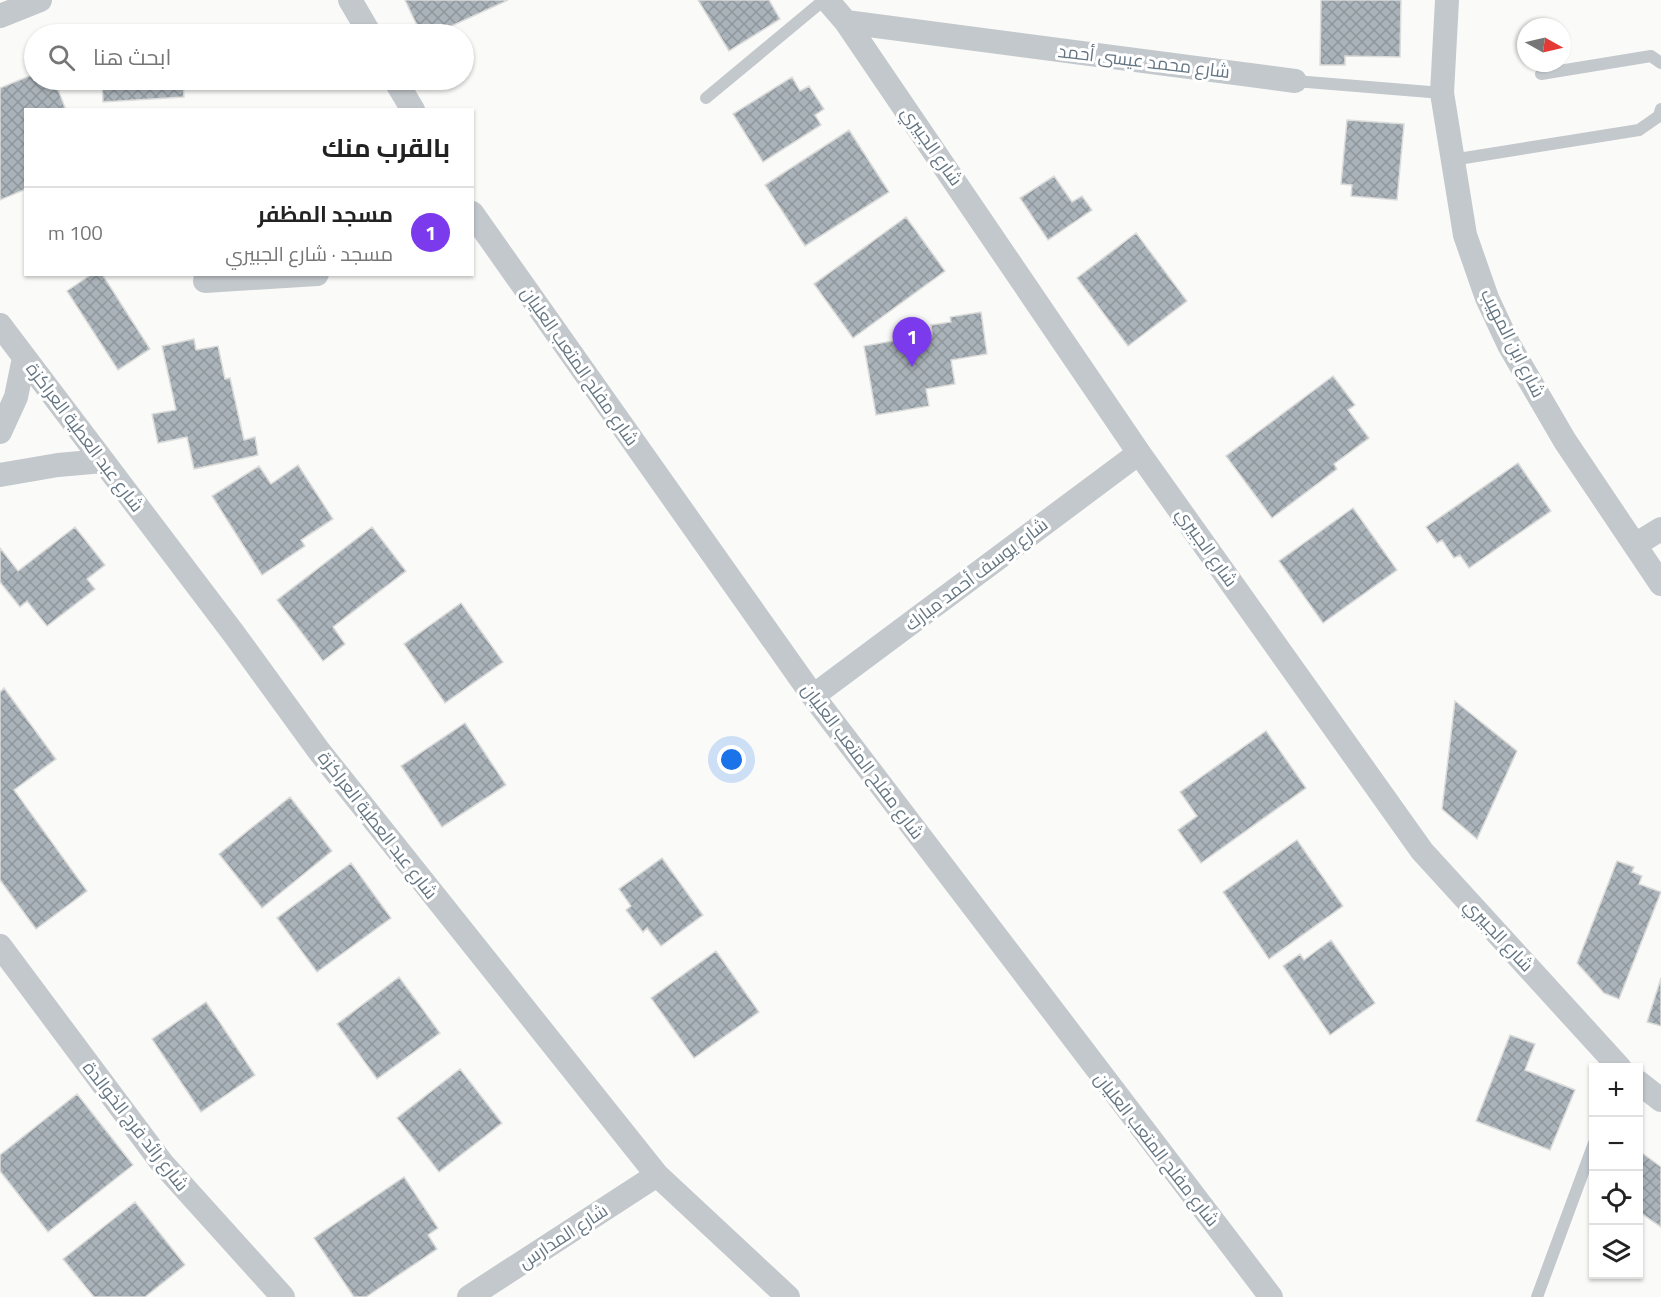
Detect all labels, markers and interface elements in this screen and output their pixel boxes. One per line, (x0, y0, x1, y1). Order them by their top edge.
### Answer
north arrow (1517, 18, 1571, 72)
search box (24, 24, 474, 90)
street label: شارع محمد عيسى أحمد (1056, 37, 1232, 85)
text: ابحث هنا (93, 40, 171, 74)
icon: search (45, 41, 78, 74)
street label: شارع الجبيري (894, 101, 969, 192)
text: بالقرب منك (322, 128, 450, 167)
text: مسجد المظفر (258, 197, 393, 231)
text: 100 m (48, 217, 103, 248)
text: 1 (425, 217, 436, 248)
text: مسجد · شارع الجبيري (225, 238, 393, 269)
street label: شارع مفلح المتعب العليان (515, 281, 645, 451)
street label: شارع ابن المهيب (1474, 284, 1552, 402)
pin: 1 (892, 318, 932, 367)
street label: شارع عبد العطية العراكزة (20, 356, 150, 518)
street label: شارع الجبيري (1169, 502, 1244, 593)
street label: شارع يوسف أحمد مبارك (899, 511, 1053, 637)
street label: شارع مفلح المتعب العليان (795, 677, 931, 845)
street label: شارع عبد العطية العراكزة (312, 745, 444, 905)
your location (717, 745, 746, 774)
street label: شارع الجبيري (1457, 892, 1540, 978)
street label: شارع رائد فرج الخوالدة (77, 1055, 195, 1197)
map controls (1589, 1063, 1643, 1279)
button: + (1589, 1063, 1643, 1117)
street label: شارع مفلح المتعب العليان (1088, 1066, 1226, 1232)
button: − (1589, 1117, 1643, 1171)
button: locate (1589, 1171, 1643, 1225)
street label: شارع المدارس (513, 1197, 613, 1275)
button: layers (1589, 1225, 1643, 1279)

